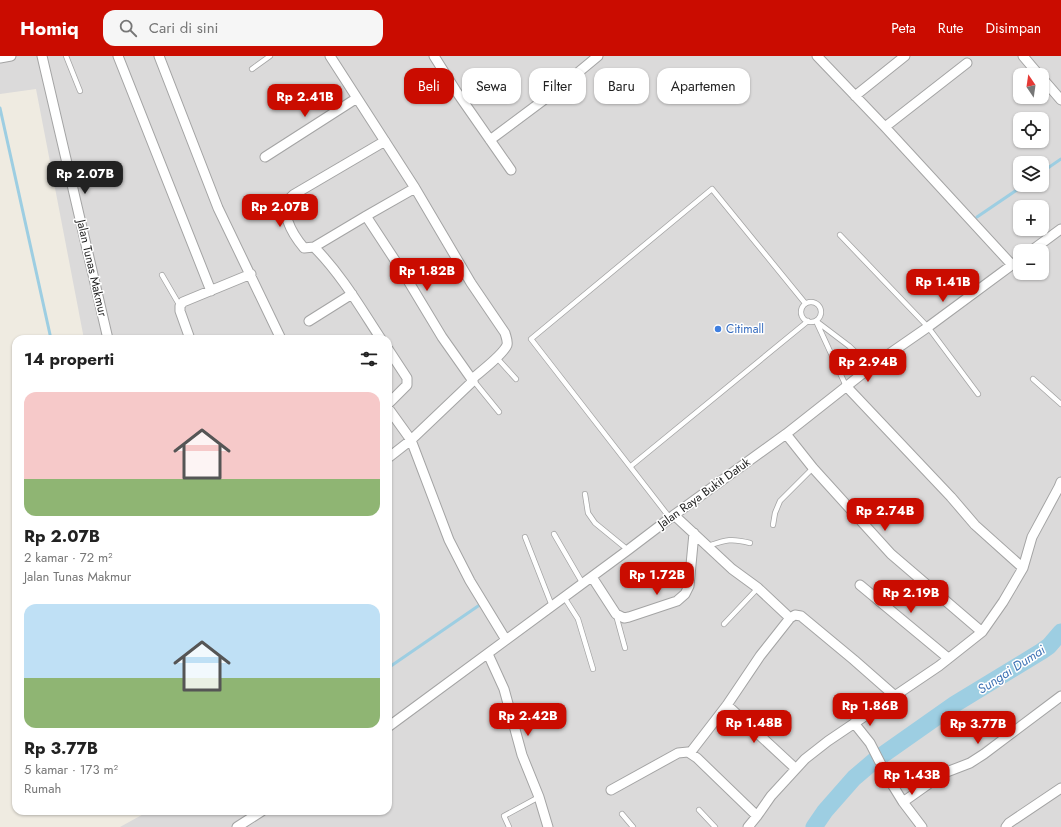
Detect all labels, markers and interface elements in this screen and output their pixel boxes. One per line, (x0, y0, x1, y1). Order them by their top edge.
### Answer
search box (103, 10, 383, 46)
text: Homiq (20, 15, 79, 42)
icon: search (117, 17, 139, 39)
text: Cari di sini (149, 17, 218, 39)
text: Peta (891, 18, 916, 38)
text: Rute (938, 18, 964, 38)
text: Disimpan (986, 18, 1041, 38)
chip: Beli (404, 68, 454, 104)
chip: Sewa (462, 68, 521, 104)
chip: Filter (529, 68, 586, 104)
chip: Baru (594, 68, 649, 104)
chip: Apartemen (657, 68, 750, 104)
north arrow (1013, 68, 1049, 104)
map controls (1013, 68, 1049, 280)
pin: Rp 2.41B (264, 84, 346, 118)
text: Rp 2.41B (276, 87, 334, 106)
button: locate (1013, 112, 1049, 148)
button: layers (1013, 156, 1049, 192)
pin: Rp 2.07B (44, 161, 126, 195)
text: Rp 2.07B (56, 164, 114, 183)
pin: Rp 2.07B (239, 194, 321, 228)
text: Rp 2.07B (251, 197, 309, 216)
button: + (1013, 200, 1049, 236)
street label: Jalan Tunas Makmur (72, 216, 112, 319)
button: − (1013, 244, 1049, 280)
pin: Rp 1.82B (386, 258, 468, 292)
text: Rp 1.82B (399, 261, 455, 280)
pin: Rp 1.41B (902, 269, 984, 303)
text: Rp 1.41B (915, 272, 971, 291)
place label: Citimall (726, 320, 764, 338)
marker: Citimall (713, 324, 723, 334)
text: 14 properti (24, 347, 114, 371)
icon: filters (358, 348, 380, 370)
pin: Rp 2.94B (827, 349, 909, 383)
text: Rp 2.94B (838, 352, 898, 371)
icon: home (166, 418, 238, 490)
street label: Jalan Raya Bukit Datuk (652, 453, 755, 534)
pin: Rp 2.74B (844, 498, 926, 532)
text: Rp 2.74B (856, 501, 914, 520)
text: Rp 2.07B (24, 524, 100, 548)
text: 2 kamar · 72 m² (24, 548, 113, 567)
pin: Rp 1.72B (616, 562, 698, 596)
text: Rp 1.72B (629, 565, 685, 584)
text: Jalan Tunas Makmur (24, 567, 131, 586)
pin: Rp 2.19B (870, 580, 952, 614)
text: Rp 2.19B (883, 583, 940, 602)
icon: home (166, 630, 238, 702)
water label: Sungai Dumai (974, 640, 1049, 698)
pin: Rp 1.86B (829, 693, 911, 727)
text: Rp 1.86B (842, 696, 898, 715)
pin: Rp 2.42B (487, 703, 569, 737)
text: Rp 2.42B (498, 706, 558, 725)
pin: Rp 1.48B (713, 710, 795, 744)
pin: Rp 3.77B (937, 711, 1019, 745)
text: Rp 1.48B (726, 713, 783, 732)
text: Rp 3.77B (950, 714, 1006, 733)
text: Rp 3.77B (24, 736, 98, 760)
text: 5 kamar · 173 m² (24, 760, 118, 779)
pin: Rp 1.43B (871, 762, 953, 796)
text: Rp 1.43B (884, 765, 940, 784)
text: Rumah (24, 779, 61, 798)

